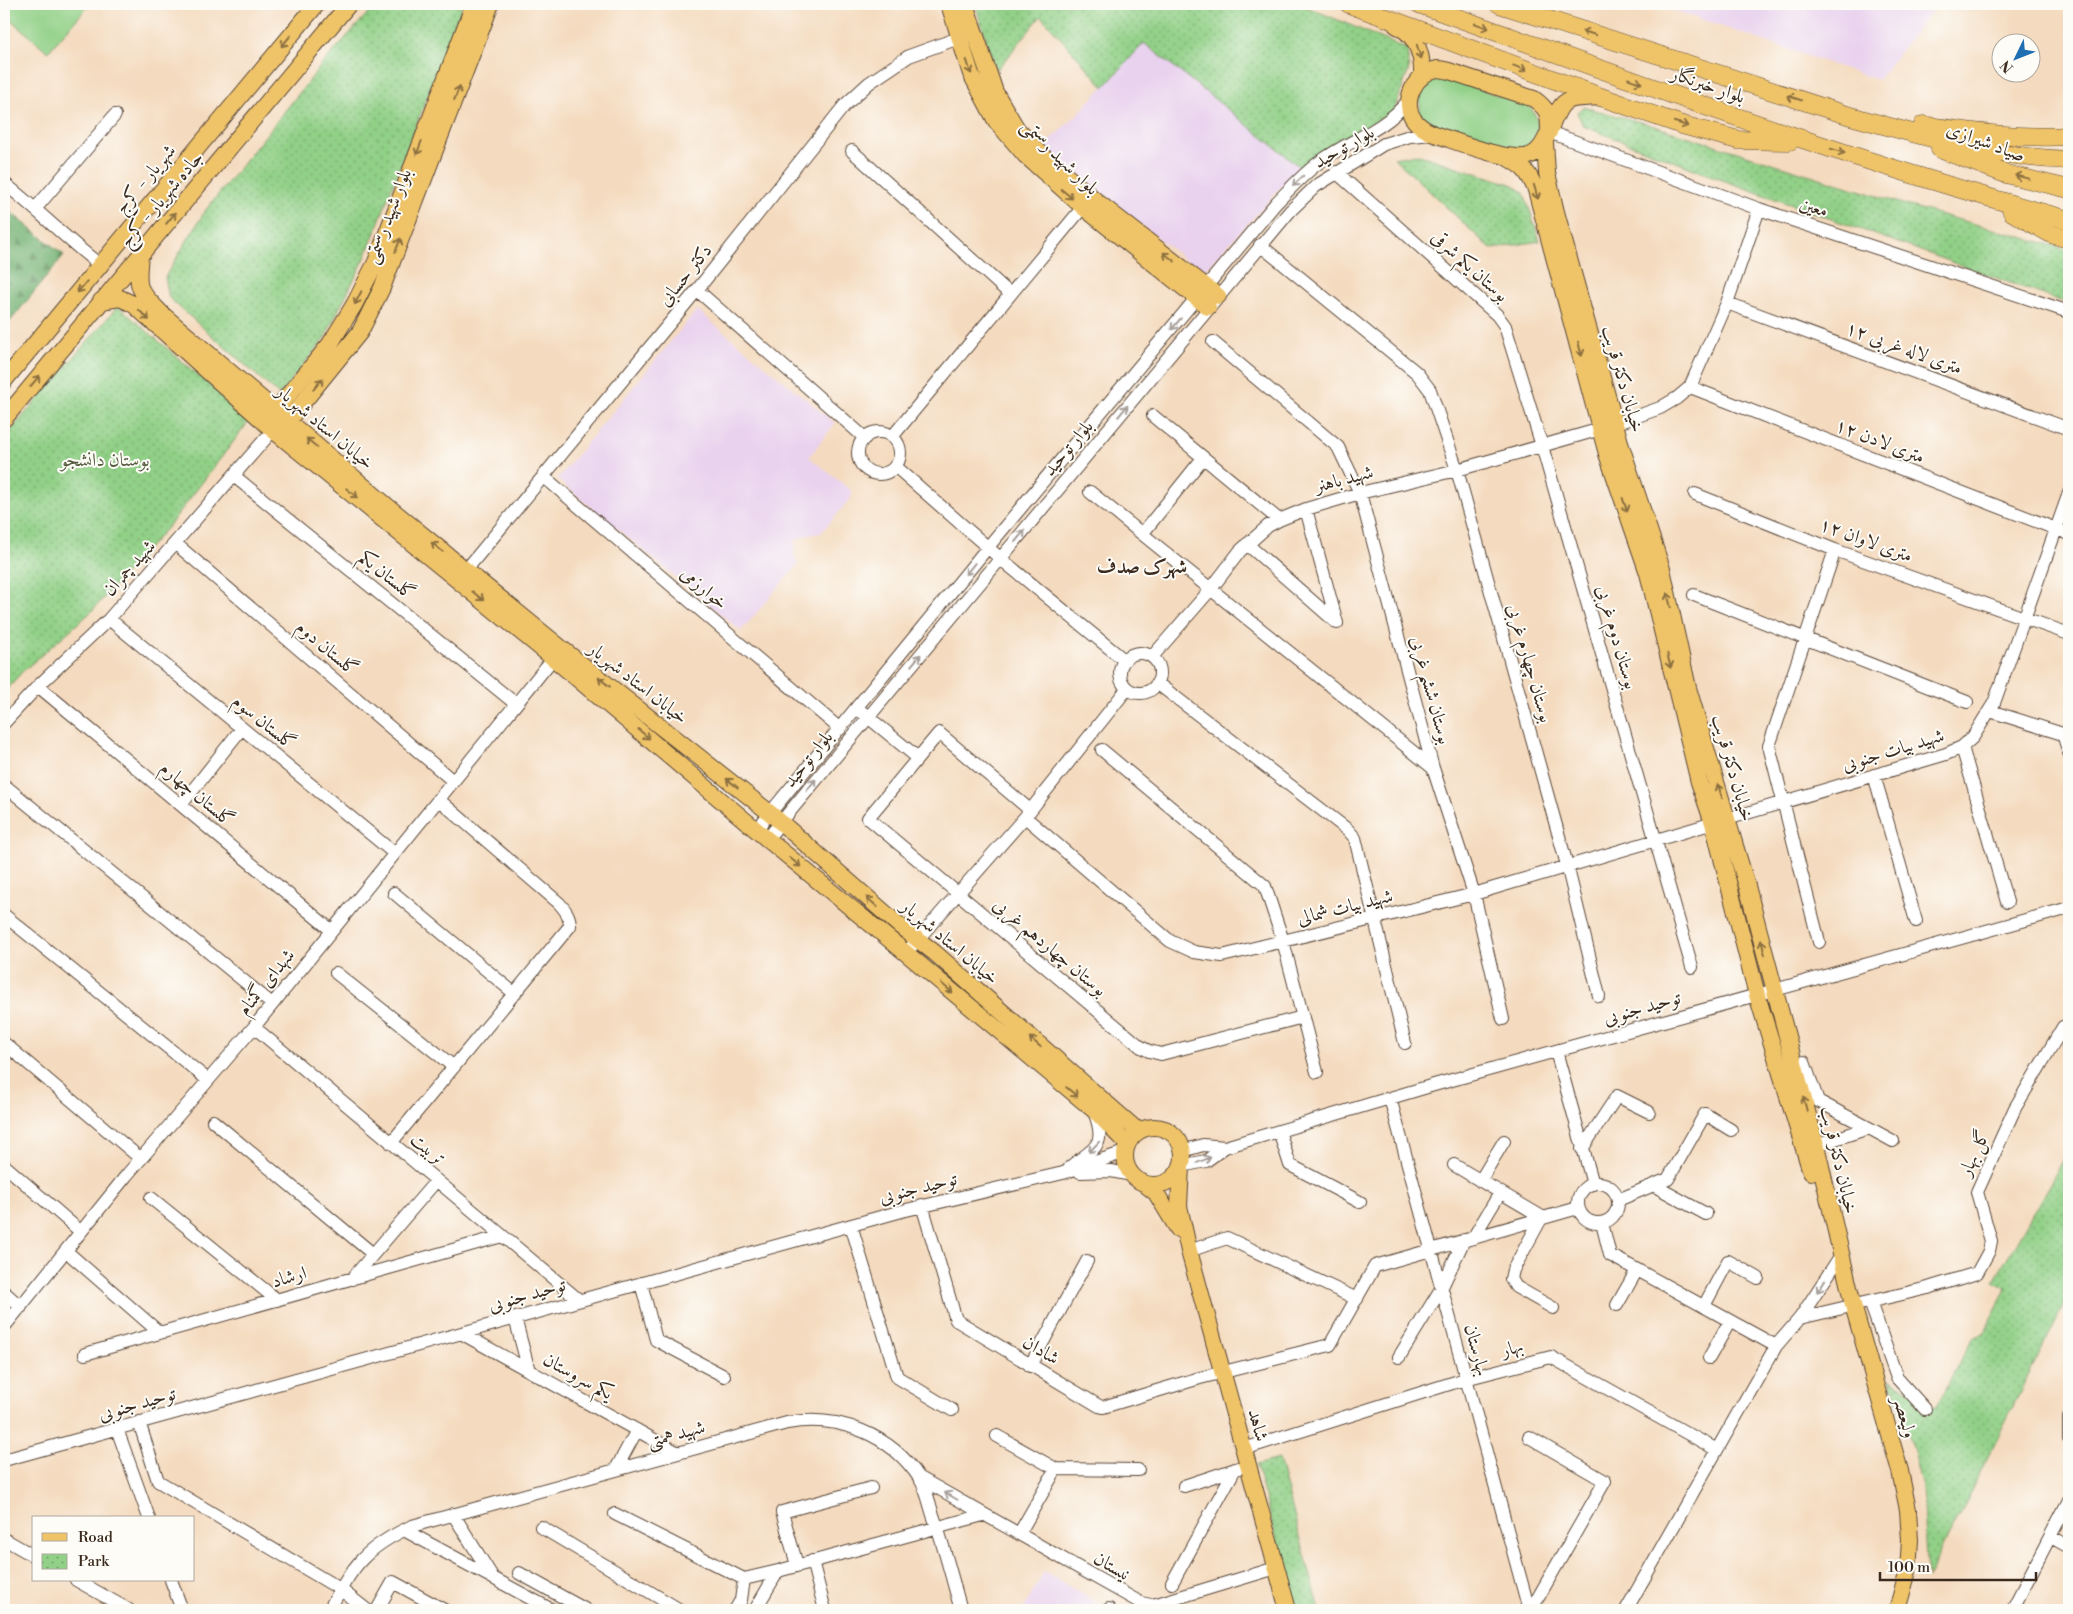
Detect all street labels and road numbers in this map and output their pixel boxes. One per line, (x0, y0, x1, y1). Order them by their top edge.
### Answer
street label: بلوار خبرنگار (1666, 60, 1749, 109)
street label: بلوار شهید رستمی (1015, 114, 1104, 201)
street label: صیاد شیرازی (1943, 117, 2029, 167)
street label: بلوار توحید (1309, 120, 1379, 174)
street label: شهریار - کرج (109, 139, 185, 222)
street label: جاده شهریار - کرج (114, 146, 212, 255)
street label: بلوار شهید رستمی (359, 165, 418, 267)
street label: معین (1797, 191, 1831, 223)
street label: بوستان یکم شرقی (1423, 225, 1514, 311)
street label: دکتر حسابی (653, 239, 719, 312)
street label: ۱۲ متری لاله غربی (1842, 316, 1966, 382)
street label: خیابان دکتر قریب (1596, 323, 1650, 435)
street label: خیابان استاد شهریار (270, 378, 379, 475)
street label: ۱۲ متری لادن (1832, 413, 1928, 469)
street label: بلوار توحید (1037, 415, 1099, 481)
street label: شهید باهنر (1310, 460, 1376, 499)
street label: ۱۲ متری لاوان (1816, 512, 1916, 568)
street label: شهید چمران (97, 535, 161, 601)
street label: گلستان یکم (351, 545, 420, 609)
street label: خوارزمی (675, 561, 733, 615)
street label: بوستان دوم غربی (1587, 582, 1643, 693)
street label: بوستان چهارم غربی (1498, 601, 1558, 726)
street label: گلستان دوم (288, 615, 363, 684)
street label: بوستان ششم غربی (1398, 633, 1457, 749)
street label: خیابان استاد شهریار (582, 635, 693, 729)
street label: گلستان سوم (225, 689, 301, 758)
street label: خیابان دکتر قریب (1706, 712, 1760, 824)
street label: شهید بیات جنوبی (1839, 723, 1948, 779)
street label: بلوار توحید (778, 726, 838, 792)
street label: گلستان چهارم (152, 756, 239, 835)
street label: شهید بیات شمالی (1295, 884, 1395, 930)
street label: بوستان چهاردهم غربی (984, 892, 1112, 1006)
street label: خیابان استاد شهریار (895, 893, 1004, 990)
street label: شهدای گمنام (232, 944, 303, 1023)
street label: توحید جنوبی (1601, 985, 1684, 1032)
street label: خیابان دکتر قریب (1815, 1104, 1863, 1216)
street label: گل بهار (1952, 1126, 1996, 1182)
street label: تربیت (405, 1127, 451, 1171)
street label: توحید جنوبی (877, 1167, 960, 1211)
street label: ارشاد (269, 1261, 309, 1293)
street label: توحید جنوبی (486, 1272, 569, 1319)
street label: بهارستان (1459, 1321, 1495, 1379)
street label: شادان (1018, 1330, 1064, 1370)
street label: بهار (1496, 1334, 1526, 1363)
street label: یکم سروستان (537, 1347, 618, 1410)
street label: توحید جنوبی (96, 1381, 179, 1428)
street label: ولیعصر (1887, 1391, 1922, 1441)
street label: شاهد (1242, 1406, 1274, 1444)
street label: شهید همتی (644, 1415, 708, 1454)
street label: نيستان (1089, 1546, 1135, 1586)

